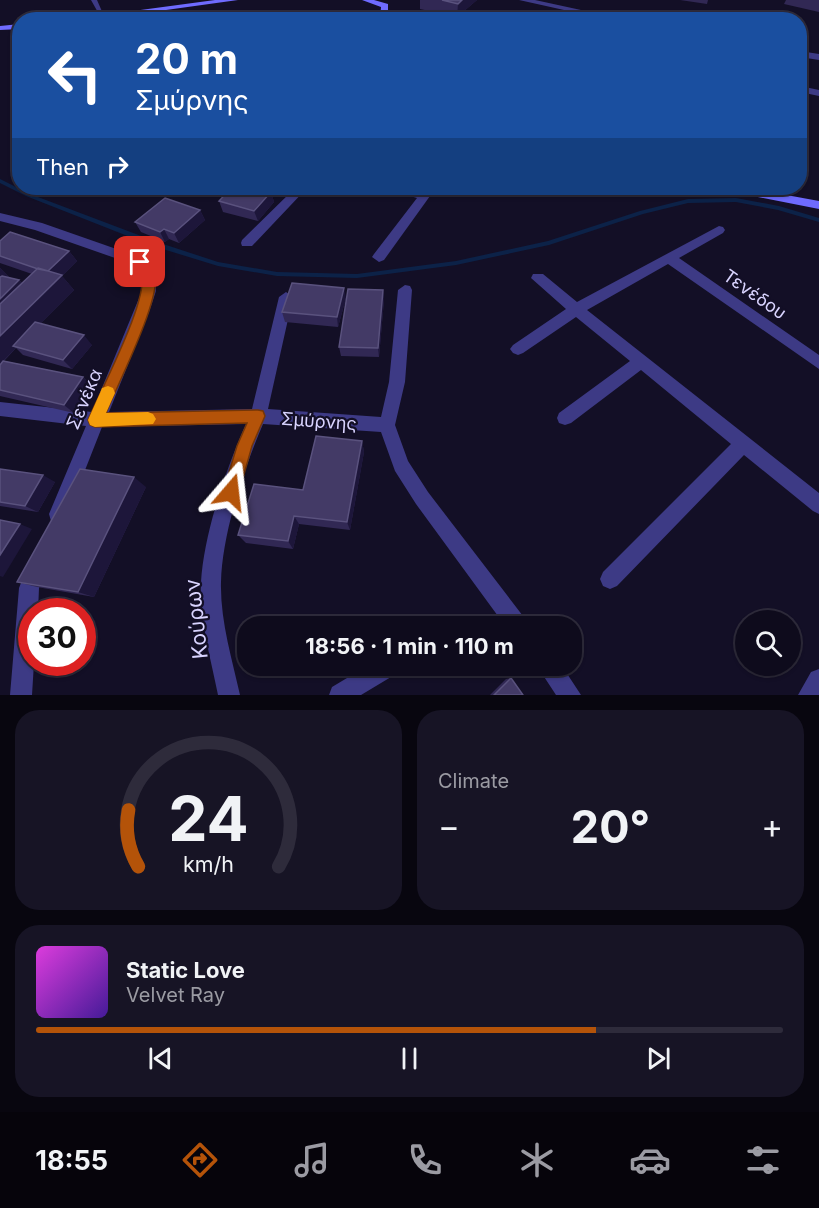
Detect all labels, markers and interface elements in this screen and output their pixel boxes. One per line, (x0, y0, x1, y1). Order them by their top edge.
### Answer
text: 20 m (135, 33, 238, 84)
icon: left (36, 36, 114, 114)
text: Σμύρνης (135, 84, 249, 117)
icon: right (101, 150, 134, 183)
text: Then (36, 154, 89, 180)
pin (114, 236, 165, 287)
icon: arrive (123, 245, 156, 278)
street label: Τενέδου (719, 265, 791, 323)
street label: Σενέκα (62, 366, 106, 432)
street label: Σμύρνης (281, 408, 357, 434)
position arrow (199, 460, 263, 524)
street label: Κούρων (179, 578, 213, 660)
speed limit sign: 30 (18, 598, 96, 676)
map controls (735, 610, 801, 676)
button: search (735, 610, 801, 676)
text: 18:56 · 1 min · 110 m (305, 633, 514, 659)
text: Climate (438, 769, 509, 793)
text: 24 (168, 781, 249, 856)
text: 20° (571, 799, 650, 854)
text: − (438, 806, 460, 846)
text: + (761, 806, 783, 846)
text: km/h (183, 851, 234, 877)
text: Static Love (126, 957, 245, 983)
text: Velvet Ray (126, 983, 225, 1007)
icon: previous (144, 1042, 177, 1075)
icon: pause (393, 1042, 426, 1075)
icon: next (642, 1042, 675, 1075)
icon: directions (179, 1139, 221, 1181)
icon: music (291, 1139, 333, 1181)
icon: phone (404, 1139, 446, 1181)
icon: climate (516, 1139, 558, 1181)
icon: car (629, 1139, 671, 1181)
icon: filters (742, 1139, 784, 1181)
text: 18:55 (35, 1144, 108, 1177)

